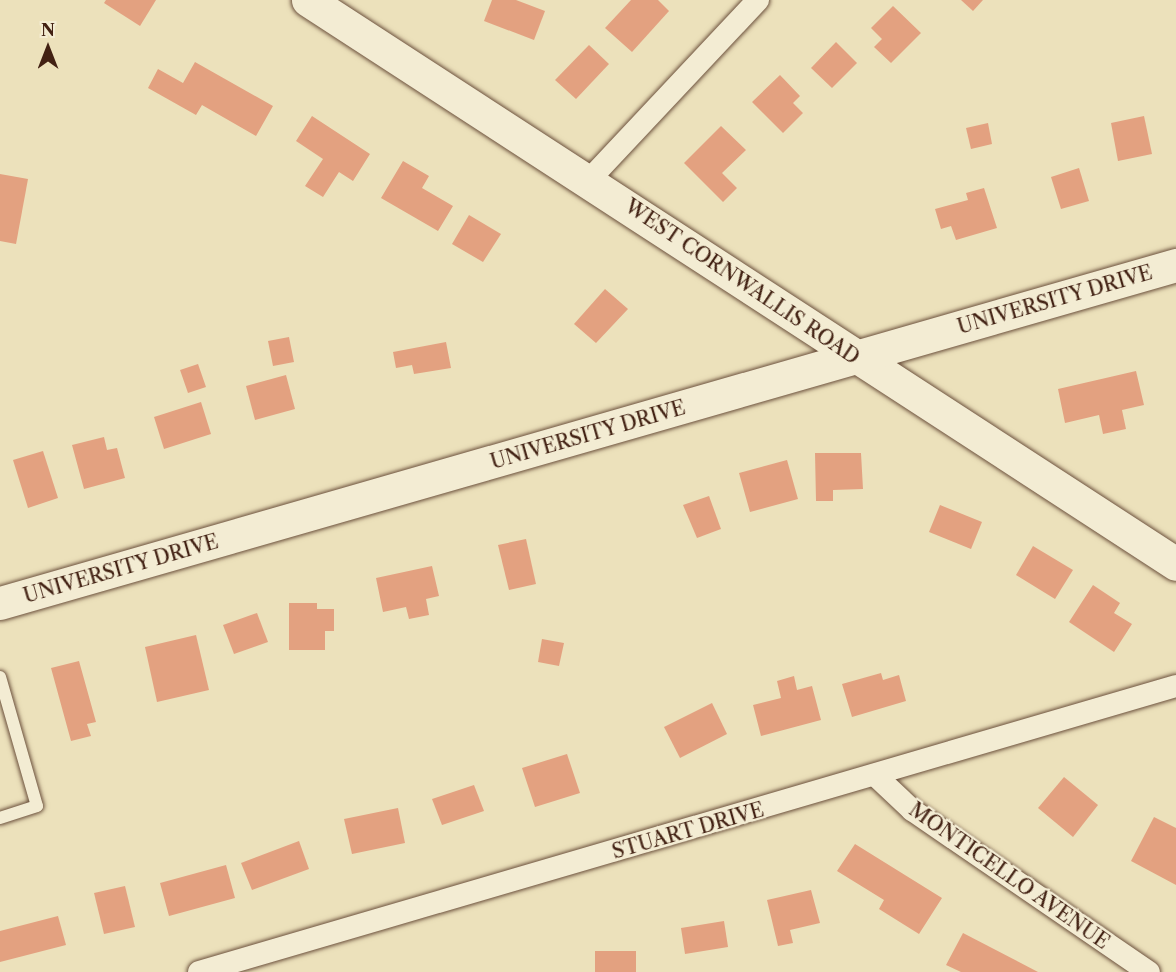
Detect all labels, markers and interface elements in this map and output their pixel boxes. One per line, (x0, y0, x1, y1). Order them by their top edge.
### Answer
north arrow (18, 18, 78, 78)
text: N (41, 20, 55, 40)
street label: WEST CORNWALLIS ROAD (620, 194, 864, 370)
street label: UNIVERSITY DRIVE (954, 261, 1156, 339)
street label: UNIVERSITY DRIVE (487, 396, 689, 474)
street label: UNIVERSITY DRIVE (20, 530, 222, 608)
street label: MONTICELLO AVENUE (904, 797, 1114, 955)
street label: STUART DRIVE (609, 798, 767, 864)

